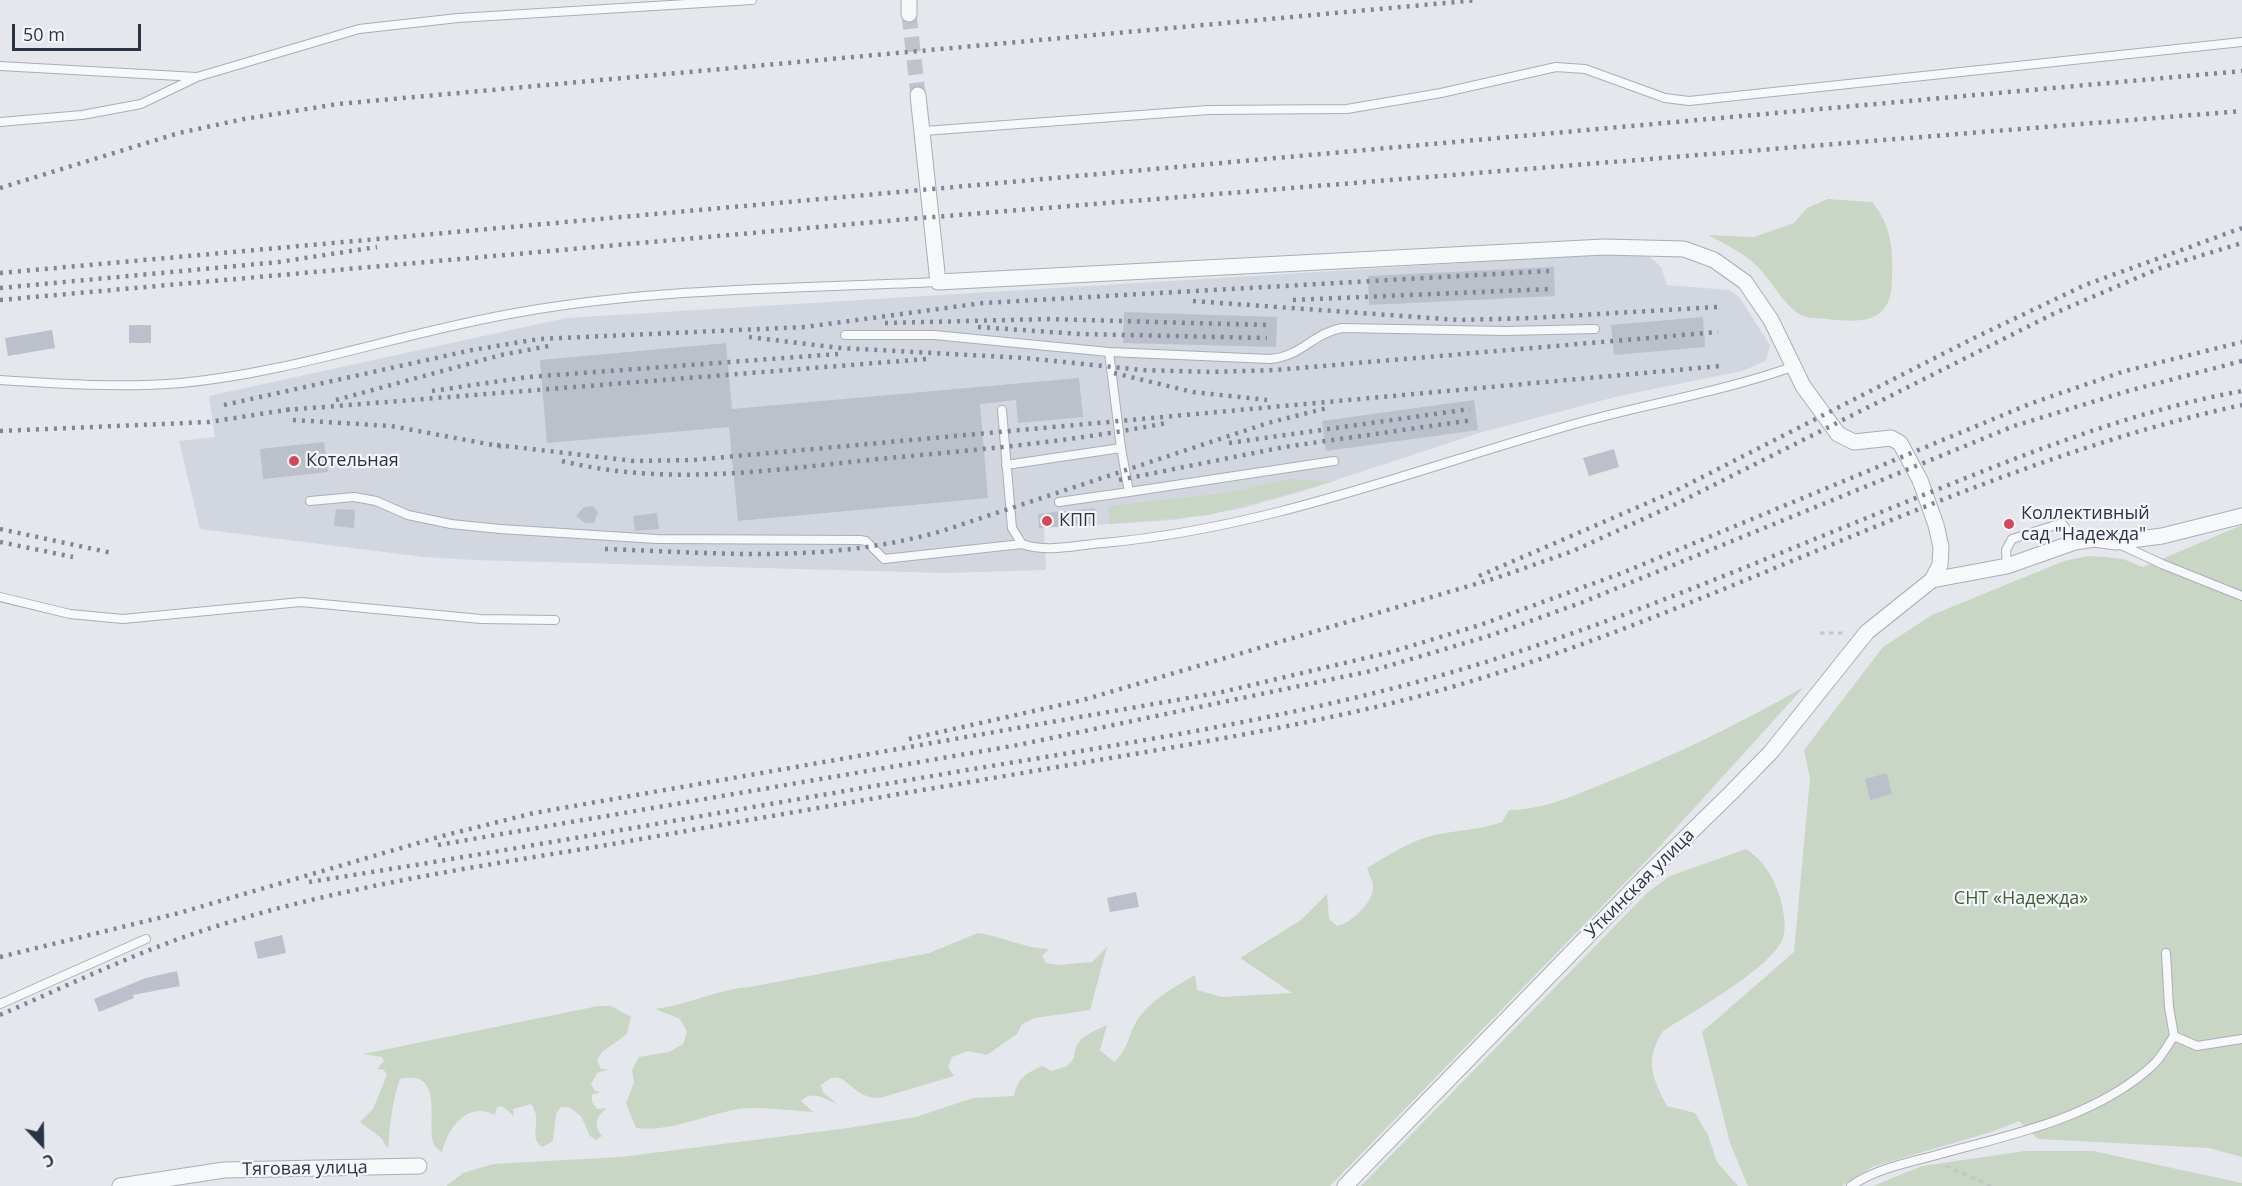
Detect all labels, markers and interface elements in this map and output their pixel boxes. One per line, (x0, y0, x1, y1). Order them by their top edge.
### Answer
scale bar (15, 12, 144, 50)
text: 50 m (23, 22, 65, 46)
place label: Котельная (306, 450, 399, 472)
marker: Котельная (287, 454, 301, 468)
place label: Коллективный сад "Надежда" (2021, 503, 2150, 546)
place label: КПП (1059, 510, 1096, 532)
marker: КПП (1040, 514, 1054, 528)
marker: Коллективный сад "Надежда" (2002, 517, 2016, 531)
street label: Уткинская улица (1581, 825, 1699, 943)
park label: СНТ «Надежда» (1954, 888, 2088, 910)
north arrow (12, 1114, 72, 1174)
text: С (40, 1149, 58, 1173)
street label: Тяговая улица (242, 1157, 368, 1181)

